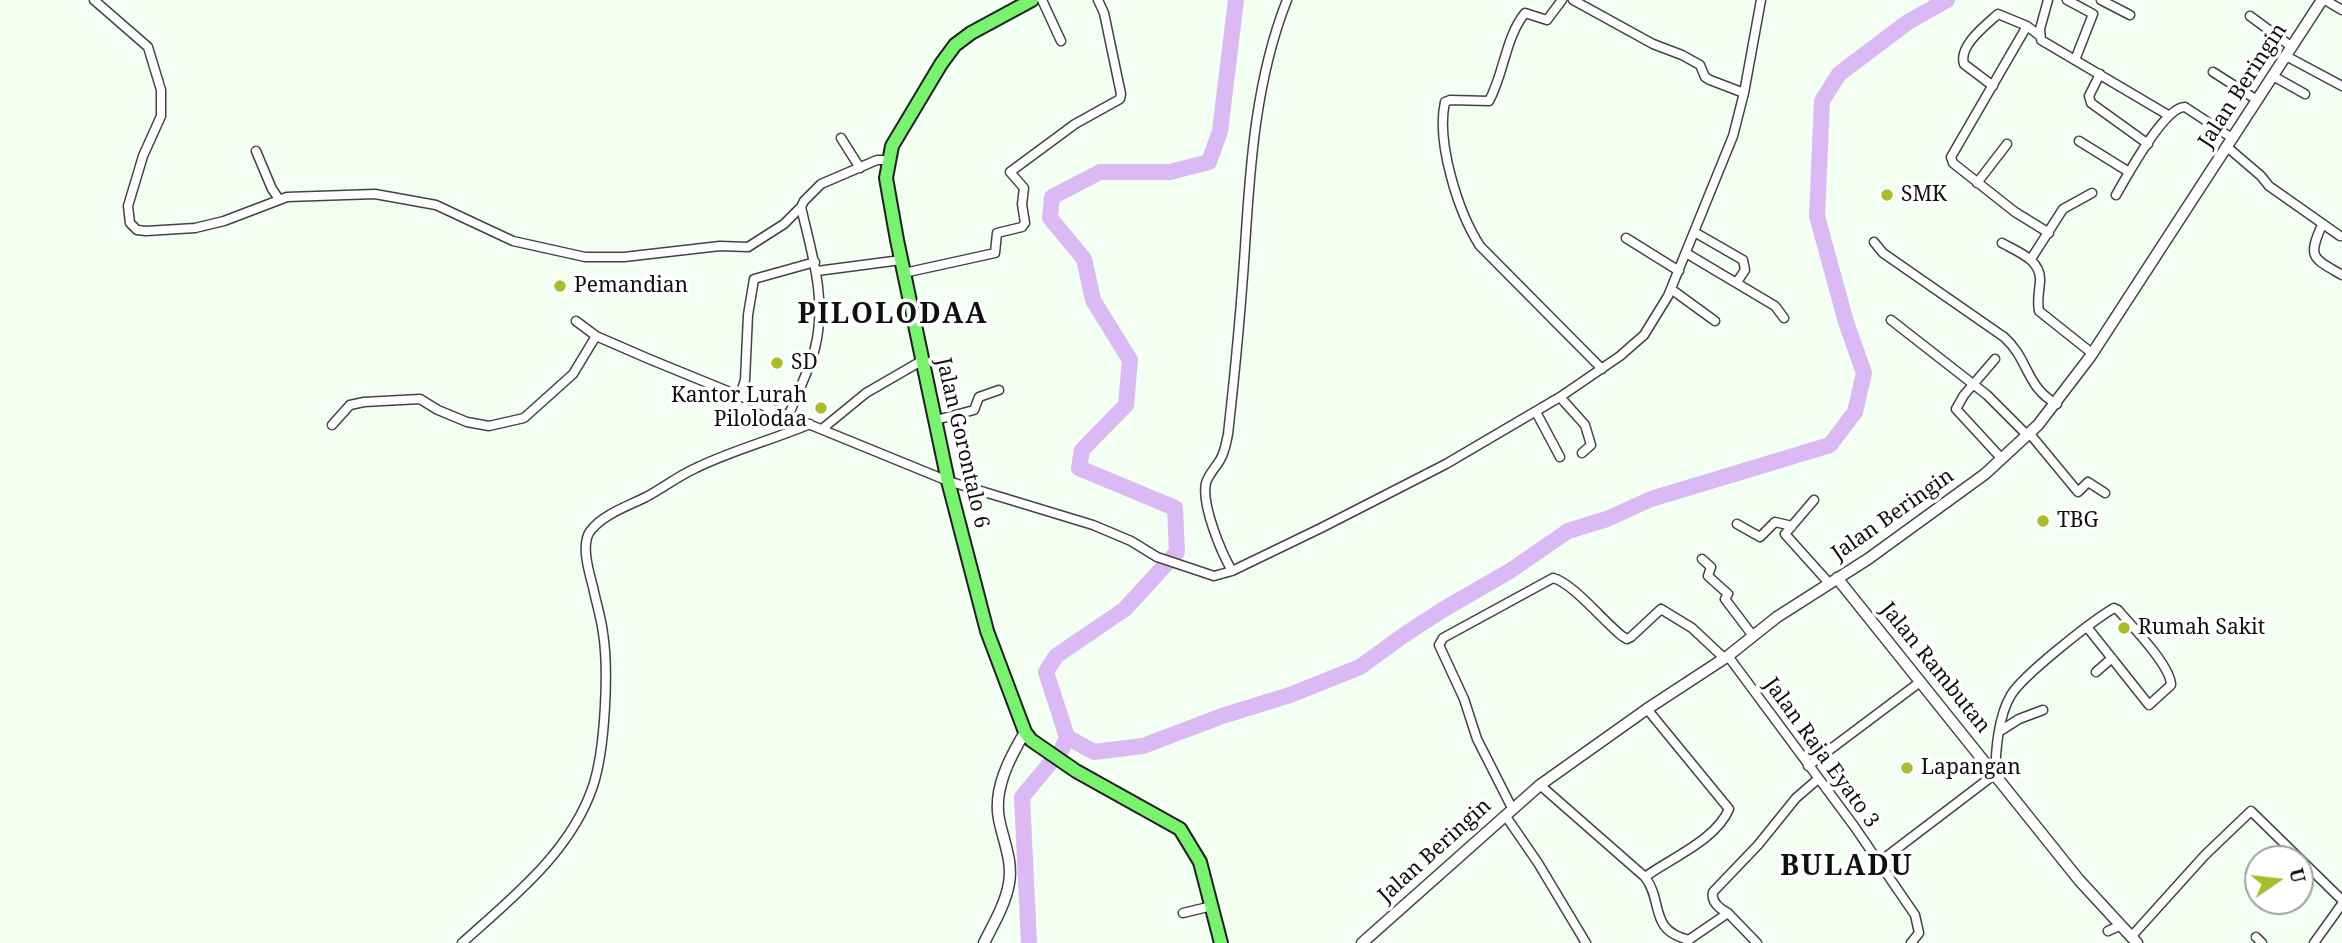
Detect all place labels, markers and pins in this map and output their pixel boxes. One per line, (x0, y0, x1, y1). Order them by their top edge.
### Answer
place label: SMK (1901, 182, 1947, 208)
marker: SMK (1879, 187, 1895, 203)
place label: Pemandian (574, 273, 688, 299)
marker: Pemandian (552, 278, 568, 294)
place label: SD (791, 350, 818, 376)
marker: SD (769, 355, 785, 371)
place label: Kantor Lurah Pilolodaa (671, 383, 807, 433)
marker: Kantor Lurah Pilolodaa (813, 400, 829, 416)
place label: TBG (2057, 508, 2099, 534)
marker: TBG (2035, 513, 2051, 529)
place label: Rumah Sakit (2138, 615, 2265, 641)
marker: Rumah Sakit (2116, 620, 2132, 636)
place label: Lapangan (1921, 755, 2021, 781)
marker: Lapangan (1899, 760, 1915, 776)

